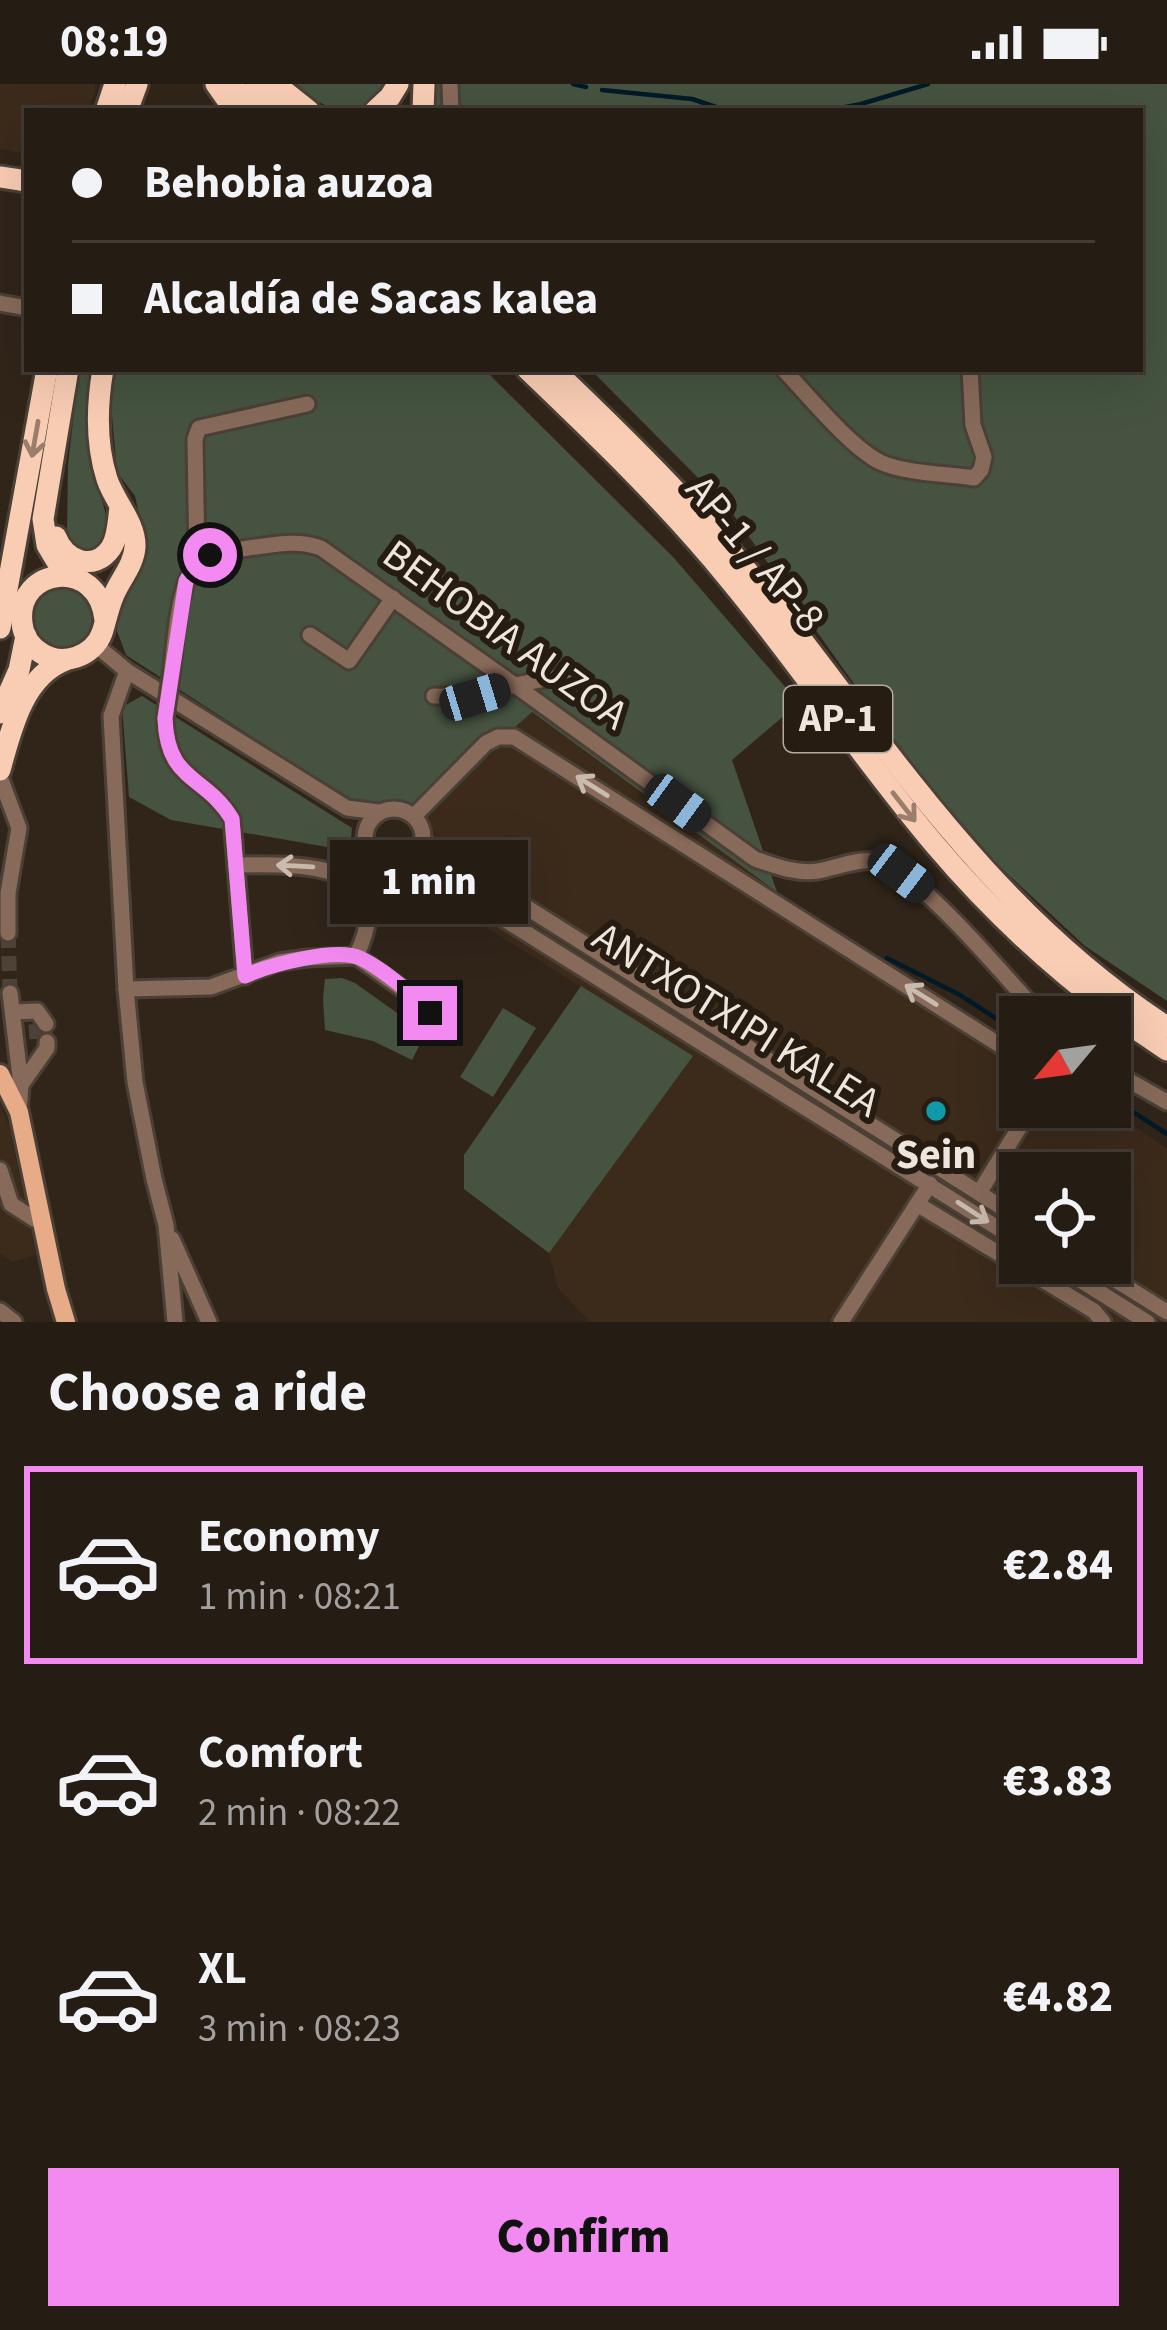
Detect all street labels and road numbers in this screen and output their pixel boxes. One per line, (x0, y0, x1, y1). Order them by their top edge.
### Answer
street label: AP-1 / AP-8 (671, 462, 839, 646)
street label: BEHOBIA AUZOA (370, 525, 640, 745)
road number: AP-1 (784, 686, 892, 752)
street label: ANTXOTXIPI KALEA (581, 907, 892, 1133)

